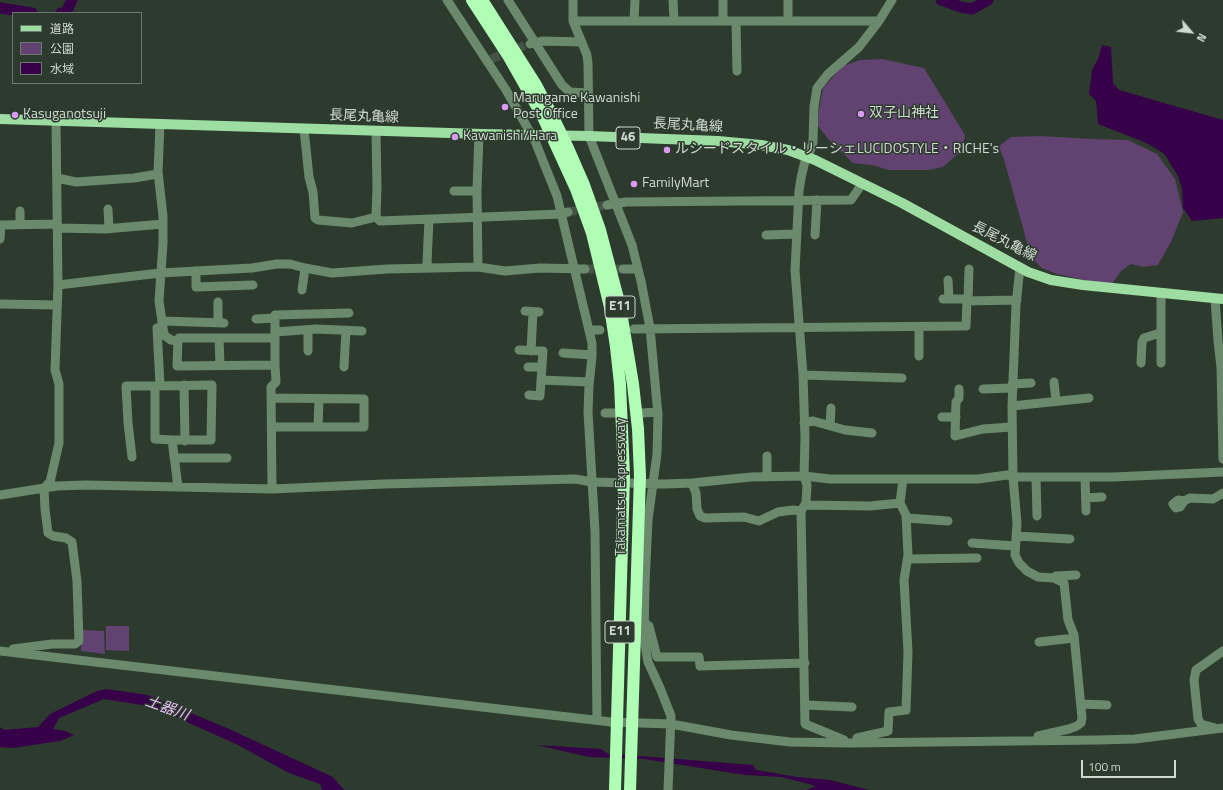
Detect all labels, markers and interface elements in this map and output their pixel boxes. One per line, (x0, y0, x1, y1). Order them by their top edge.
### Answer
legend (12, 12, 142, 84)
north arrow (1171, 12, 1211, 52)
text: 道路 (50, 19, 74, 38)
text: N (1193, 31, 1210, 45)
text: 公園 (50, 39, 74, 58)
text: 水域 (50, 59, 74, 78)
place label: Marugame Kawanishi Post Office (513, 91, 640, 124)
marker: Marugame Kawanishi Post Office (500, 102, 510, 112)
place label: 双子山神社 (869, 106, 939, 122)
place label: Kasuganotsuji (23, 107, 106, 123)
street label: 長尾丸亀線 (329, 107, 399, 127)
marker: 双子山神社 (856, 109, 866, 119)
marker: Kasuganotsuji (10, 110, 20, 120)
street label: 長尾丸亀線 (653, 116, 723, 136)
road number: 46 (616, 127, 640, 149)
place label: Kawanishi/Hara (463, 129, 557, 145)
marker: Kawanishi/Hara (450, 132, 460, 142)
place label: ルシードスタイル・リーシェLUCIDOSTYLE・RICHE's (675, 142, 999, 158)
marker: ルシードスタイル・リーシェLUCIDOSTYLE・RICHE's (662, 145, 672, 155)
place label: FamilyMart (642, 176, 709, 192)
marker: FamilyMart (629, 179, 639, 189)
street label: 長尾丸亀線 (969, 219, 1039, 265)
road number: E11 (605, 296, 635, 318)
street label: Takamatsu Expressway (614, 418, 630, 556)
road number: E11 (605, 621, 635, 643)
water label: 土器川 (143, 693, 191, 725)
scale bar (1083, 752, 1178, 778)
text: 100 m (1088, 757, 1121, 776)

